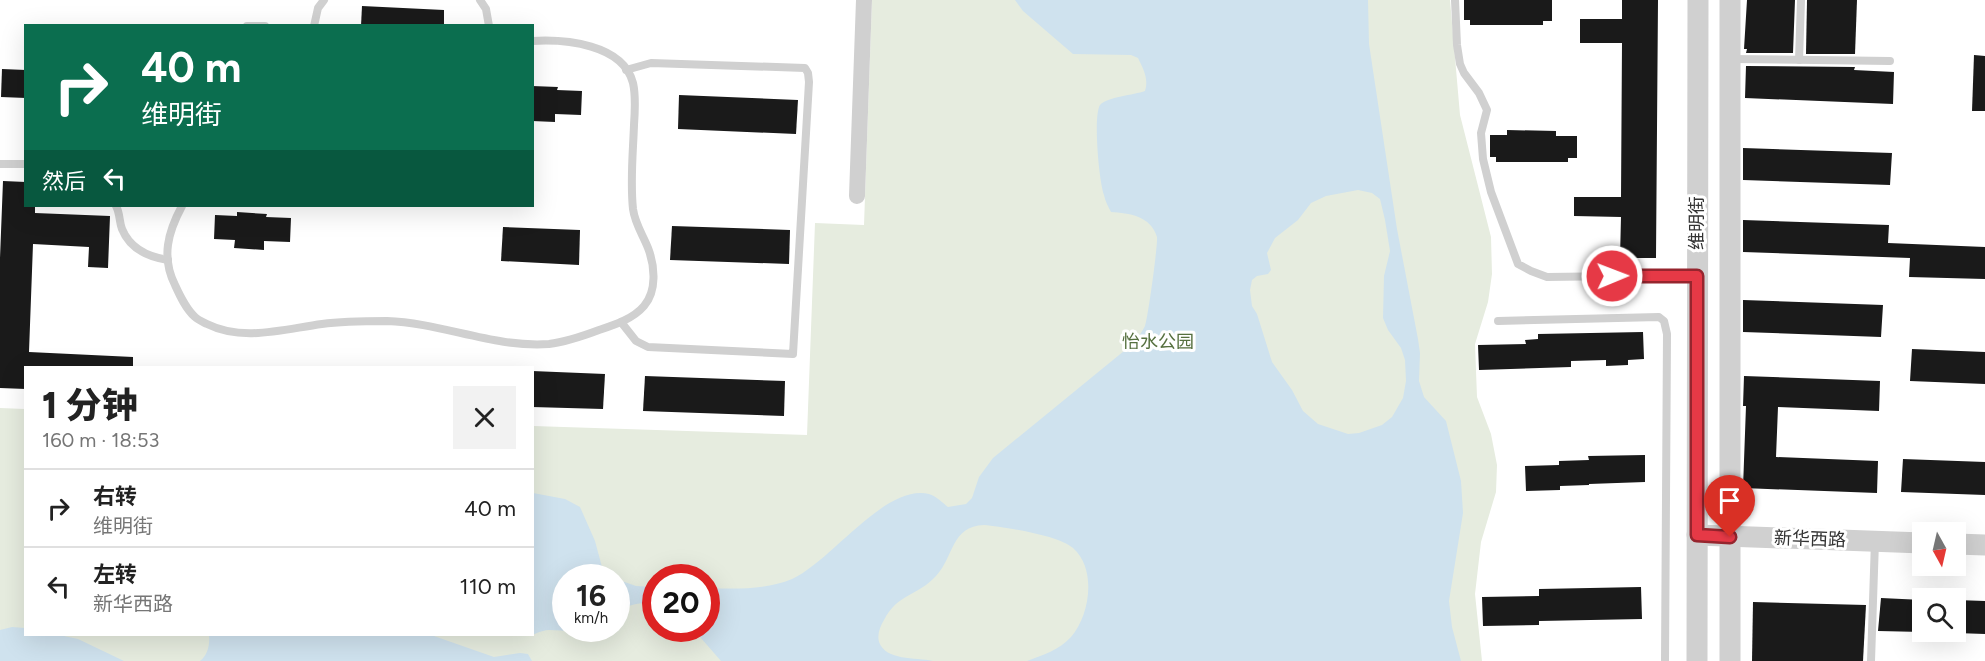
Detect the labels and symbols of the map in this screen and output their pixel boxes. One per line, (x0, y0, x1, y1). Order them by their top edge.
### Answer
street label: 维明街 (1686, 196, 1708, 250)
position arrow (1580, 244, 1644, 308)
park label: 怡水公园 (1122, 331, 1194, 353)
pin (1704, 475, 1755, 537)
north arrow (1912, 522, 1966, 576)
street label: 新华西路 (1774, 527, 1846, 551)
speed limit sign: 20 (642, 564, 720, 642)

